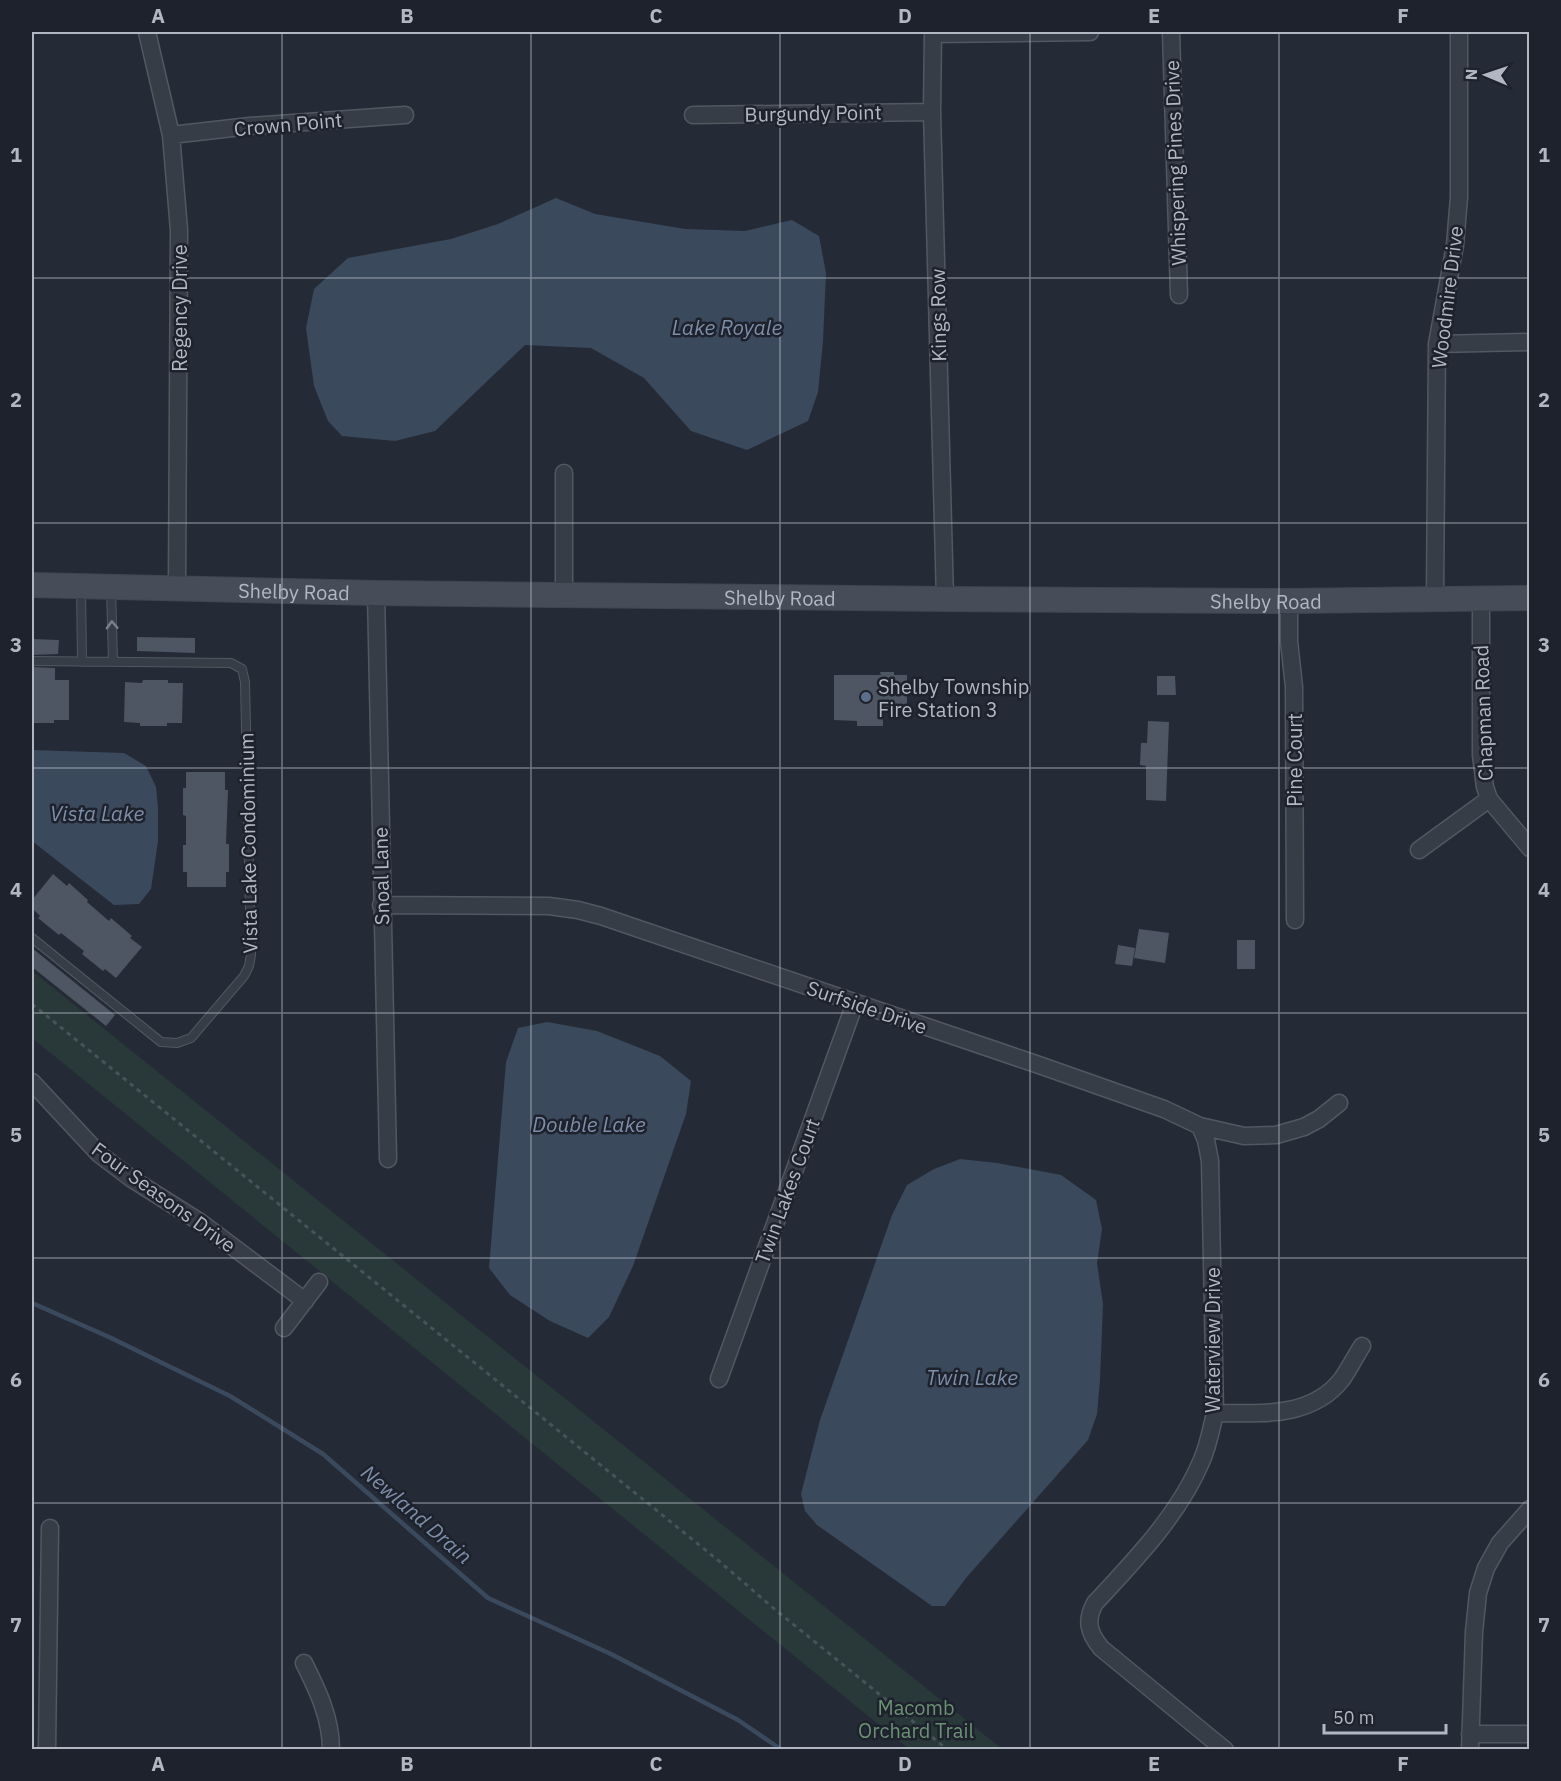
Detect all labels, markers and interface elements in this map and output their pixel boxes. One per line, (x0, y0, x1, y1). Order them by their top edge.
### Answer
text: A (151, 2, 165, 29)
text: B (400, 2, 414, 29)
text: C (649, 2, 663, 29)
text: D (898, 2, 912, 29)
text: E (1148, 2, 1160, 29)
text: F (1397, 2, 1409, 29)
north arrow (1456, 45, 1516, 105)
street label: Whispering Pines Drive (1158, 60, 1192, 266)
text: N (1461, 68, 1481, 81)
street label: Burgundy Point (744, 98, 882, 128)
street label: Crown Point (233, 106, 343, 142)
text: 1 (10, 141, 22, 168)
text: 1 (1538, 141, 1550, 168)
street label: Woodmire Drive (1425, 224, 1469, 370)
street label: Regency Drive (166, 244, 193, 372)
street label: Kings Row (924, 268, 952, 362)
water label: Lake Royale (672, 313, 782, 341)
text: 2 (10, 386, 22, 413)
text: 2 (1538, 386, 1550, 413)
street label: Shelby Road (238, 576, 350, 606)
street label: Shelby Road (724, 583, 836, 611)
street label: Shelby Road (1210, 587, 1322, 615)
one-way arrow (105, 620, 118, 629)
text: 3 (10, 631, 22, 658)
text: 3 (1538, 631, 1550, 658)
street label: Chapman Road (1467, 644, 1499, 782)
place label: Shelby Township Fire Station 3 (878, 673, 1029, 723)
marker: Shelby Township Fire Station 3 (859, 690, 873, 704)
street label: Pine Court (1281, 713, 1308, 807)
street label: Vista Lake Condominium (233, 732, 263, 954)
water label: Vista Lake (50, 799, 145, 827)
street label: Snoal Lane (367, 827, 395, 925)
text: 4 (10, 876, 22, 903)
text: 4 (1538, 876, 1550, 903)
street label: Surfside Drive (803, 974, 931, 1040)
water label: Double Lake (532, 1110, 646, 1138)
street label: Twin Lakes Court (748, 1115, 826, 1267)
text: 5 (10, 1121, 22, 1148)
text: 5 (1538, 1121, 1550, 1148)
street label: Four Seasons Drive (87, 1136, 241, 1258)
street label: Waterview Drive (1199, 1267, 1226, 1413)
water label: Twin Lake (926, 1363, 1018, 1391)
text: 6 (10, 1366, 22, 1393)
text: 6 (1538, 1366, 1550, 1393)
water label: Newland Drain (356, 1458, 478, 1570)
text: 7 (10, 1611, 22, 1638)
text: 7 (1538, 1611, 1550, 1638)
park label: Macomb Orchard Trail (858, 1694, 974, 1744)
scale bar (1324, 1697, 1446, 1735)
text: 50 m (1333, 1706, 1375, 1729)
text: A (151, 1750, 165, 1777)
text: B (400, 1750, 414, 1777)
text: C (649, 1750, 663, 1777)
text: D (898, 1750, 912, 1777)
text: E (1148, 1750, 1160, 1777)
text: F (1397, 1750, 1409, 1777)

